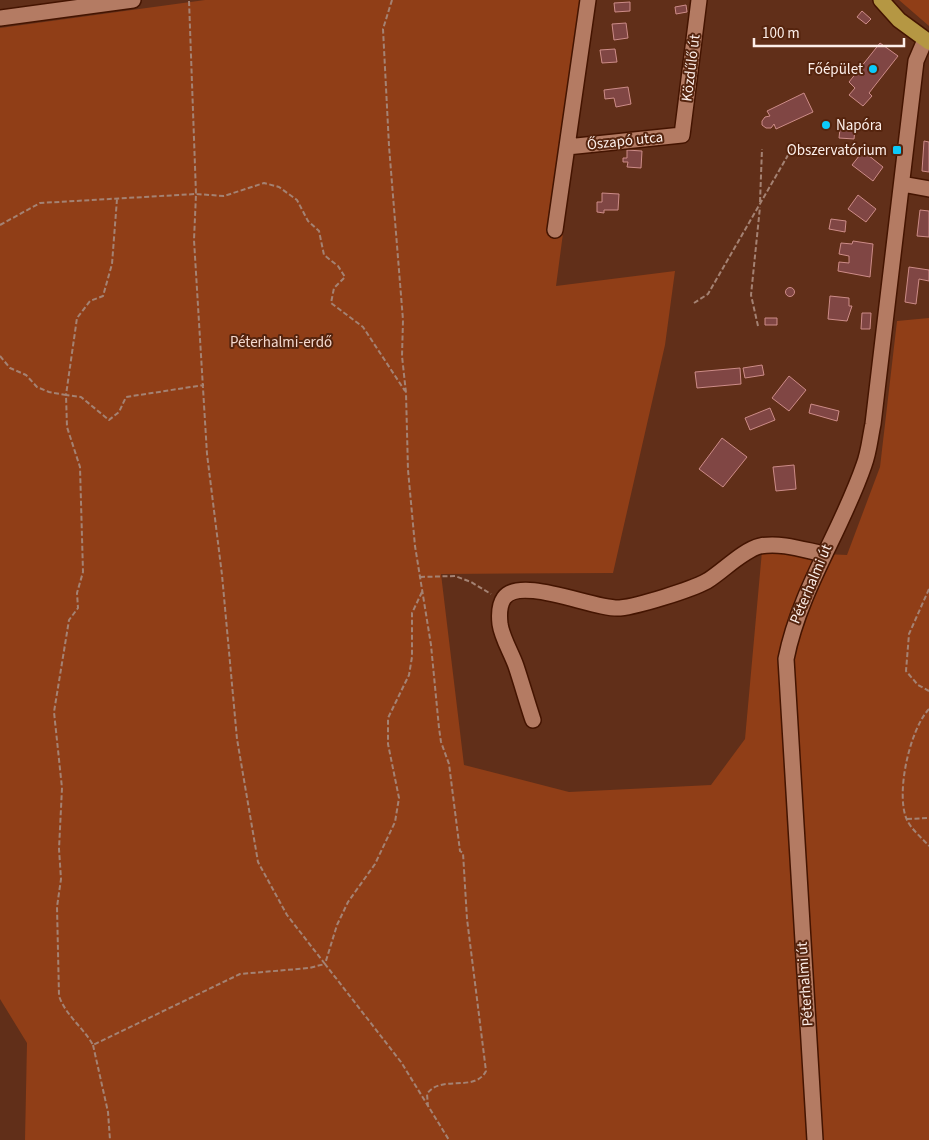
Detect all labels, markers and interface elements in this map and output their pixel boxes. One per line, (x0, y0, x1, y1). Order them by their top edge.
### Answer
scale bar (754, 15, 904, 47)
text: 100 m (762, 23, 800, 44)
street label: Közdűlő út (676, 33, 706, 103)
place label: Főépület (808, 59, 863, 80)
marker: Főépület (867, 63, 879, 75)
place label: Napóra (836, 115, 882, 136)
marker: Napóra (820, 119, 832, 131)
street label: Őszapó utca (586, 127, 664, 155)
place label: Obszervatórium (787, 140, 887, 161)
marker: Obszervatórium (891, 144, 903, 156)
park label: Péterhalmi-erdő (230, 332, 332, 353)
street label: Péterhalmi út (785, 541, 837, 627)
street label: Péterhalmi út (792, 941, 818, 1027)

